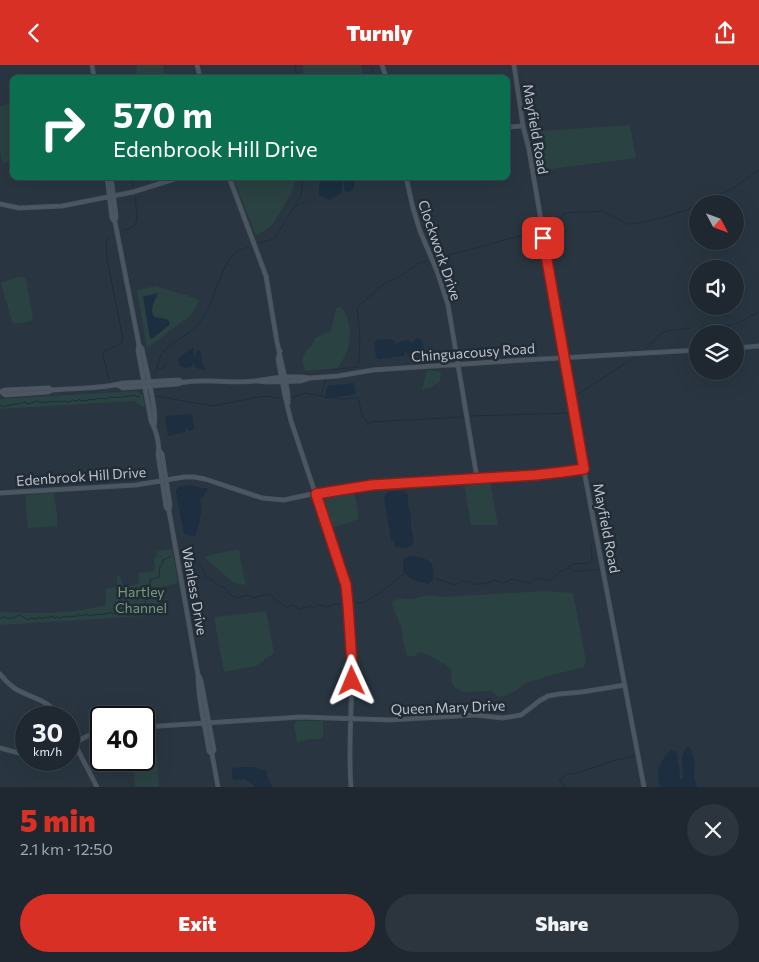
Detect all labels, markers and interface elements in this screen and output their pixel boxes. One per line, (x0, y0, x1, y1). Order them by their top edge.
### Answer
icon: back (20, 19, 48, 47)
text: Turnly (346, 19, 413, 46)
icon: share (711, 19, 739, 47)
street label: Mayfield Road (520, 83, 552, 175)
text: 570 m (113, 92, 213, 135)
icon: right (30, 95, 95, 160)
text: Edenbrook Hill Drive (113, 135, 318, 162)
north arrow (689, 195, 744, 250)
map controls (689, 195, 744, 380)
street label: Clockwork Drive (415, 198, 465, 302)
pin (522, 217, 564, 259)
icon: arrive (529, 224, 557, 252)
button: sound (689, 260, 744, 315)
button: layers (689, 325, 744, 380)
street label: Chinguacousy Road (411, 339, 535, 365)
street label: Edenbrook Hill Drive (15, 463, 147, 489)
street label: Mayfield Road (590, 482, 624, 574)
street label: Wanless Drive (179, 546, 211, 636)
park label: Hartley Channel (115, 583, 167, 616)
position arrow (325, 654, 377, 706)
street label: Queen Mary Drive (390, 697, 506, 717)
speed limit sign: 40 (90, 706, 155, 771)
text: 30 (32, 717, 63, 747)
text: km/h (33, 744, 62, 758)
text: 5 min (20, 801, 96, 838)
button: close (687, 804, 739, 856)
text: 2.1 km · 12:50 (20, 839, 113, 858)
button: Exit (20, 894, 375, 952)
button: Share (385, 894, 739, 952)

